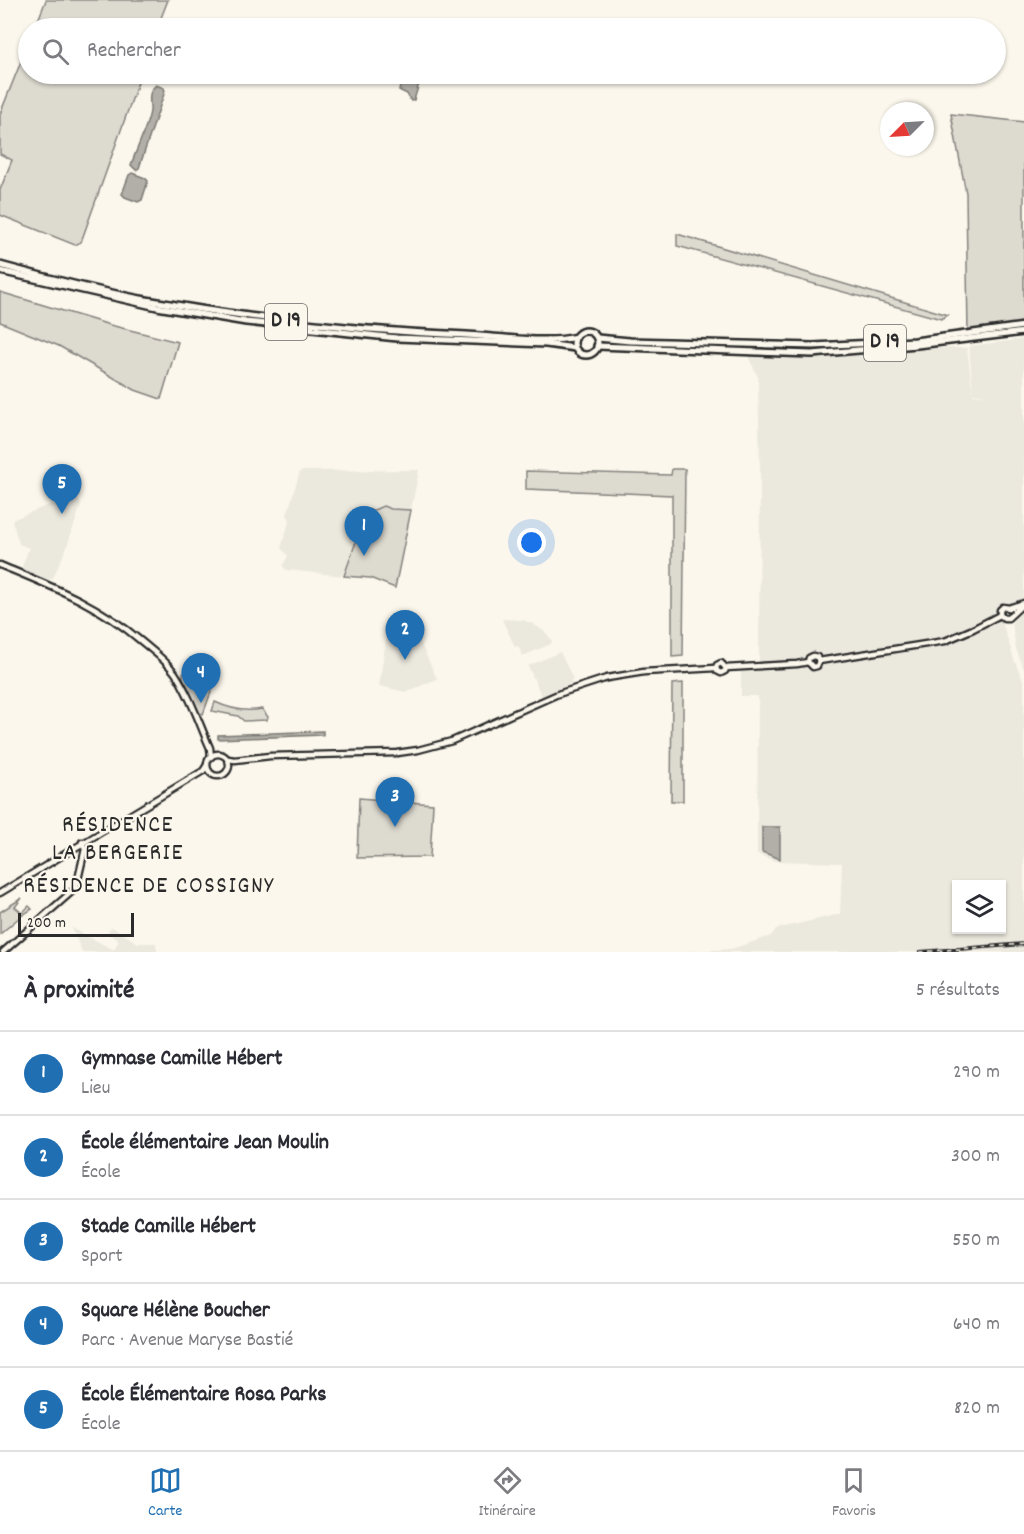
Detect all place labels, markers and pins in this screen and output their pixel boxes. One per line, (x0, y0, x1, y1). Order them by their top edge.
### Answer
pin: 5 (42, 464, 82, 514)
pin: 1 (344, 506, 384, 556)
pin: 2 (386, 610, 424, 660)
pin: 4 (182, 654, 220, 703)
pin: 3 (376, 778, 414, 827)

